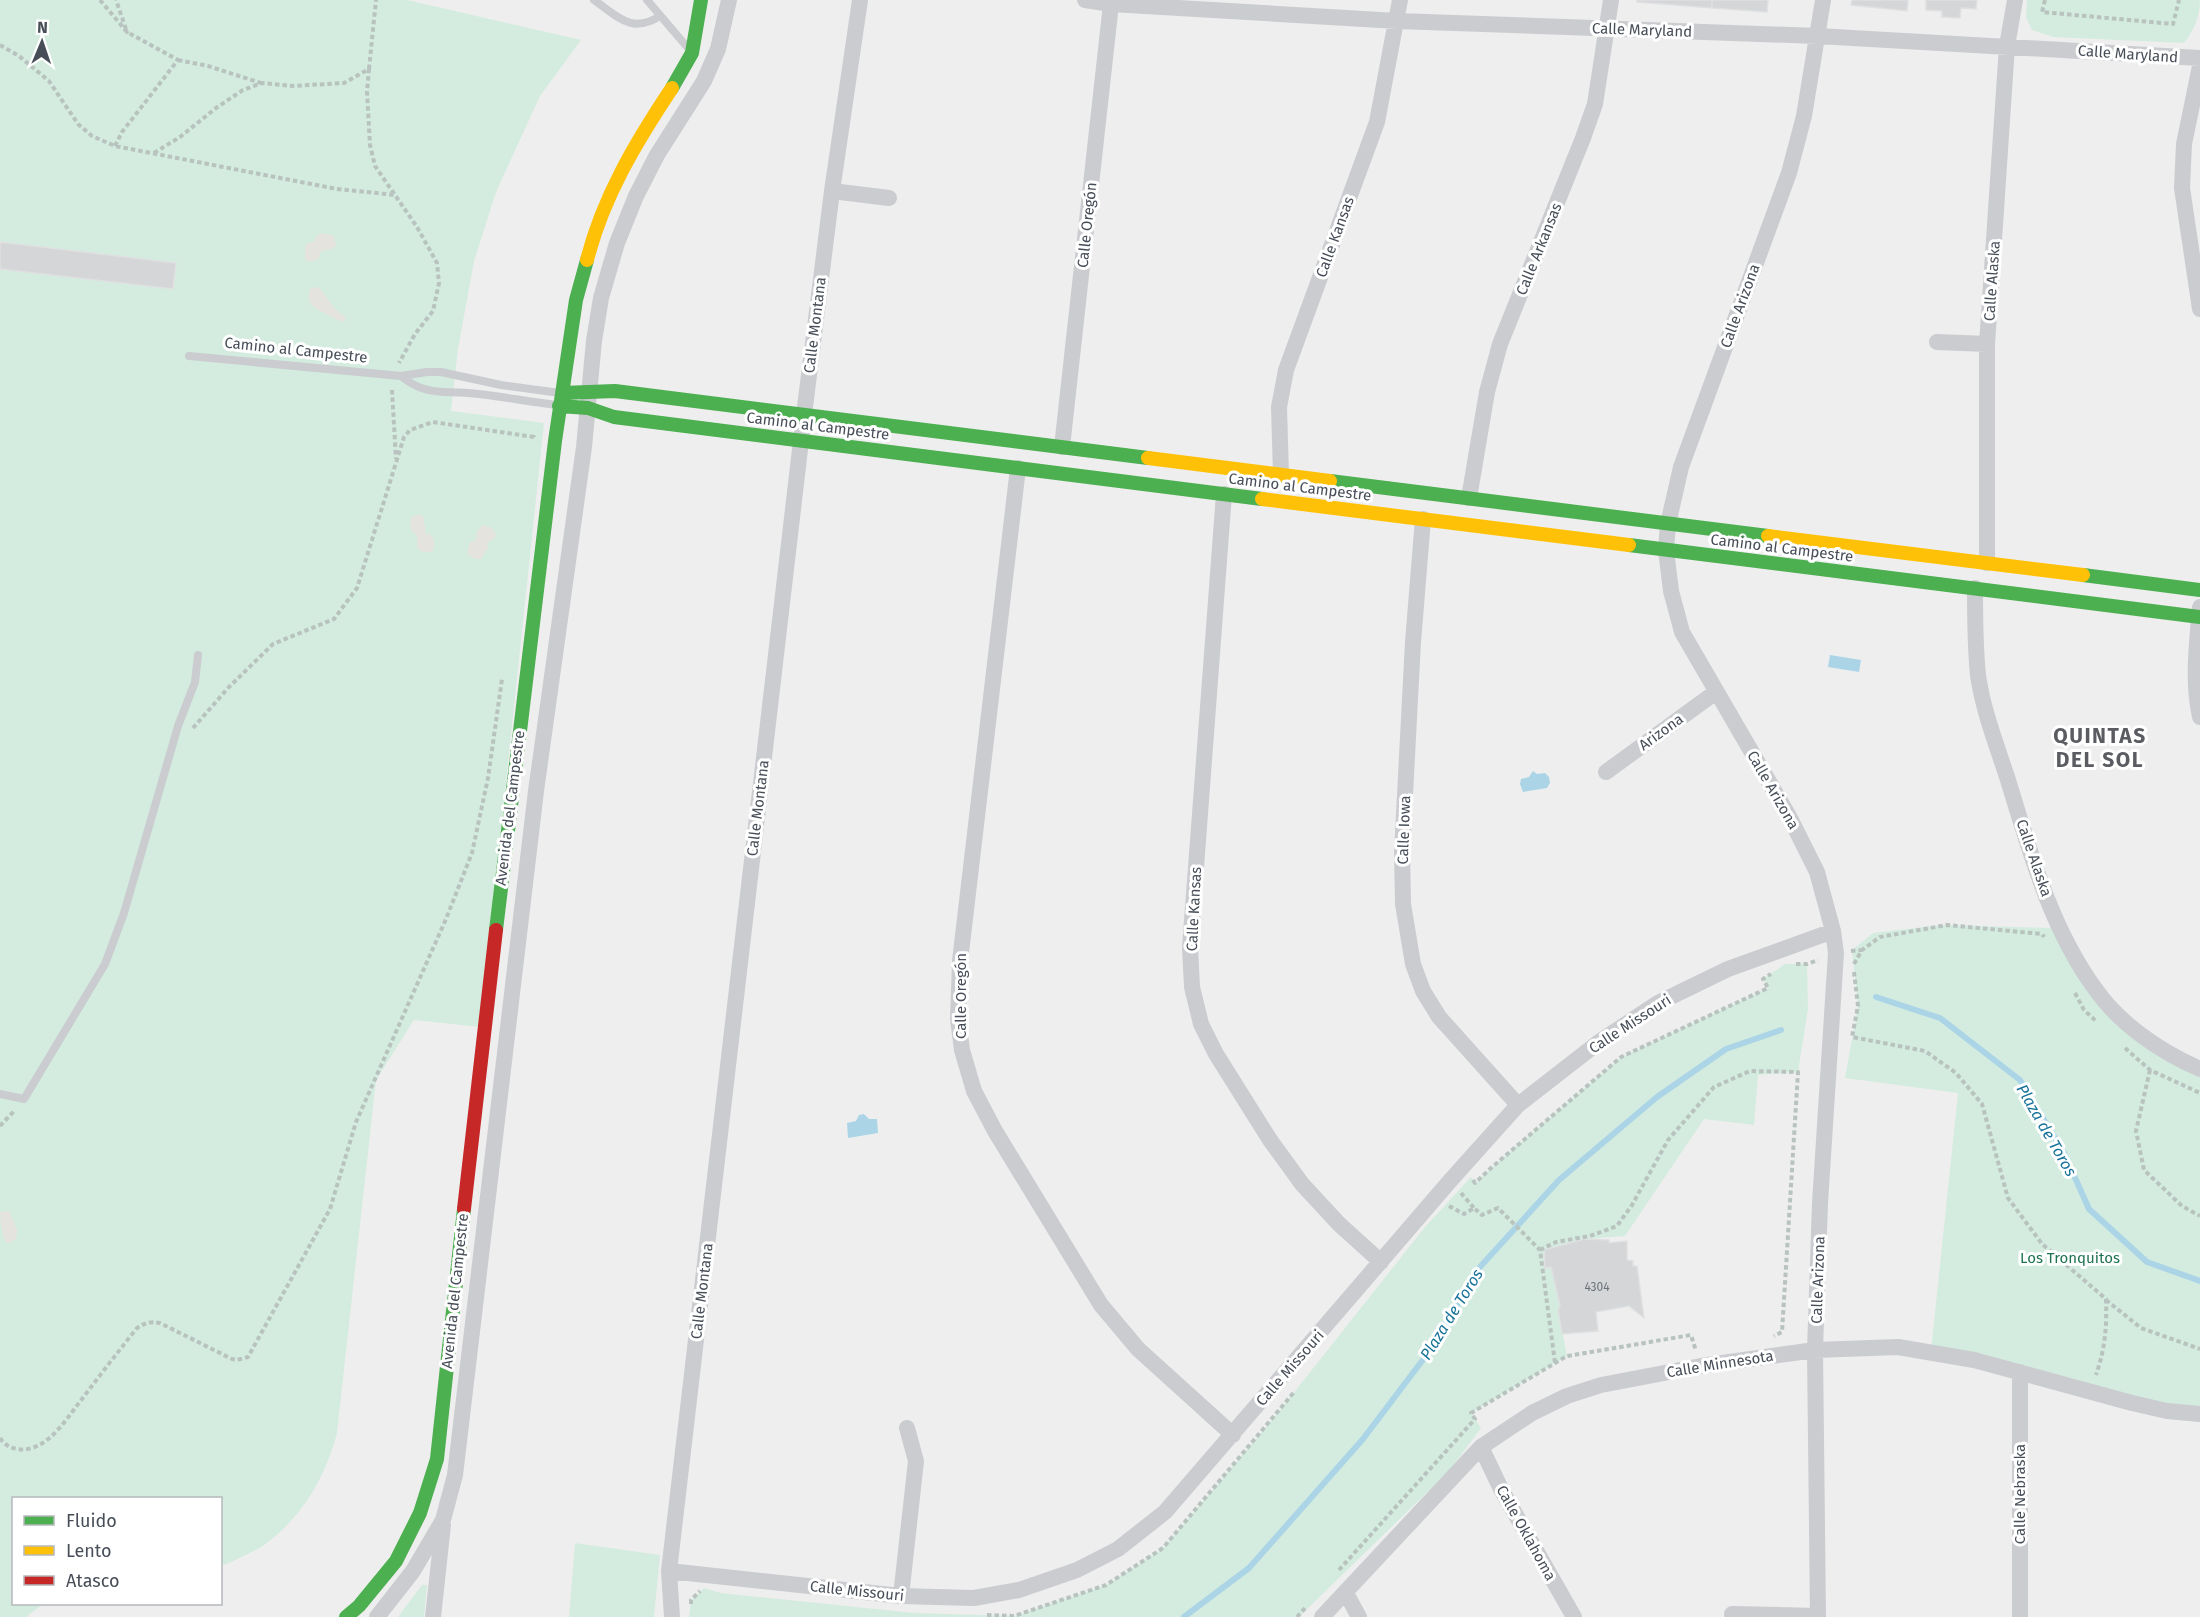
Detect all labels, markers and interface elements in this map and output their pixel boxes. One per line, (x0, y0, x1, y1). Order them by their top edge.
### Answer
north arrow (12, 12, 72, 72)
text: N (37, 18, 48, 37)
street label: Calle Maryland (1592, 19, 1692, 41)
street label: Calle Maryland (2077, 42, 2179, 66)
street label: Calle Oregón (1074, 181, 1100, 269)
street label: Calle Kansas (1312, 194, 1358, 280)
street label: Calle Arkansas (1512, 200, 1566, 298)
street label: Calle Alaska (1980, 240, 2004, 322)
street label: Calle Arizona (1717, 262, 1763, 350)
street label: Calle Montana (800, 276, 830, 374)
street label: Camino al Campestre (224, 334, 368, 366)
street label: Camino al Campestre (746, 408, 890, 444)
street label: Camino al Campestre (1228, 469, 1372, 505)
street label: Camino al Campestre (1710, 530, 1854, 566)
street label: Arizona (1635, 710, 1687, 754)
district label: QUINTAS DEL SOL (2053, 723, 2147, 773)
street label: Avenida del Campestre (492, 729, 528, 887)
street label: Calle Arizona (1743, 747, 1803, 833)
street label: Calle Montana (743, 759, 773, 857)
street label: Calle Iowa (1394, 795, 1414, 865)
street label: Calle Alaska (2012, 817, 2056, 899)
street label: Calle Kansas (1183, 866, 1205, 952)
street label: Calle Oregón (952, 953, 970, 1039)
street label: Calle Missouri (1586, 991, 1674, 1057)
water label: Plaza de Toros (2013, 1081, 2081, 1180)
street label: Avenida del Campestre (438, 1212, 472, 1370)
street label: Calle Arizona (1807, 1236, 1829, 1324)
street label: Calle Montana (687, 1242, 717, 1340)
park label: Los Tronquitos (2020, 1249, 2120, 1267)
water label: Plaza de Toros (1416, 1265, 1487, 1363)
house number: 4304 (1584, 1280, 1610, 1294)
street label: Calle Missouri (1252, 1326, 1328, 1410)
street label: Calle Minnesota (1665, 1347, 1775, 1381)
street label: Calle Nebraska (2011, 1444, 2029, 1544)
street label: Calle Oklahoma (1492, 1482, 1560, 1584)
legend (12, 1497, 222, 1605)
text: Fluido (66, 1510, 117, 1532)
text: Lento (66, 1540, 112, 1562)
text: Atasco (66, 1570, 119, 1592)
street label: Calle Missouri (809, 1577, 905, 1605)

